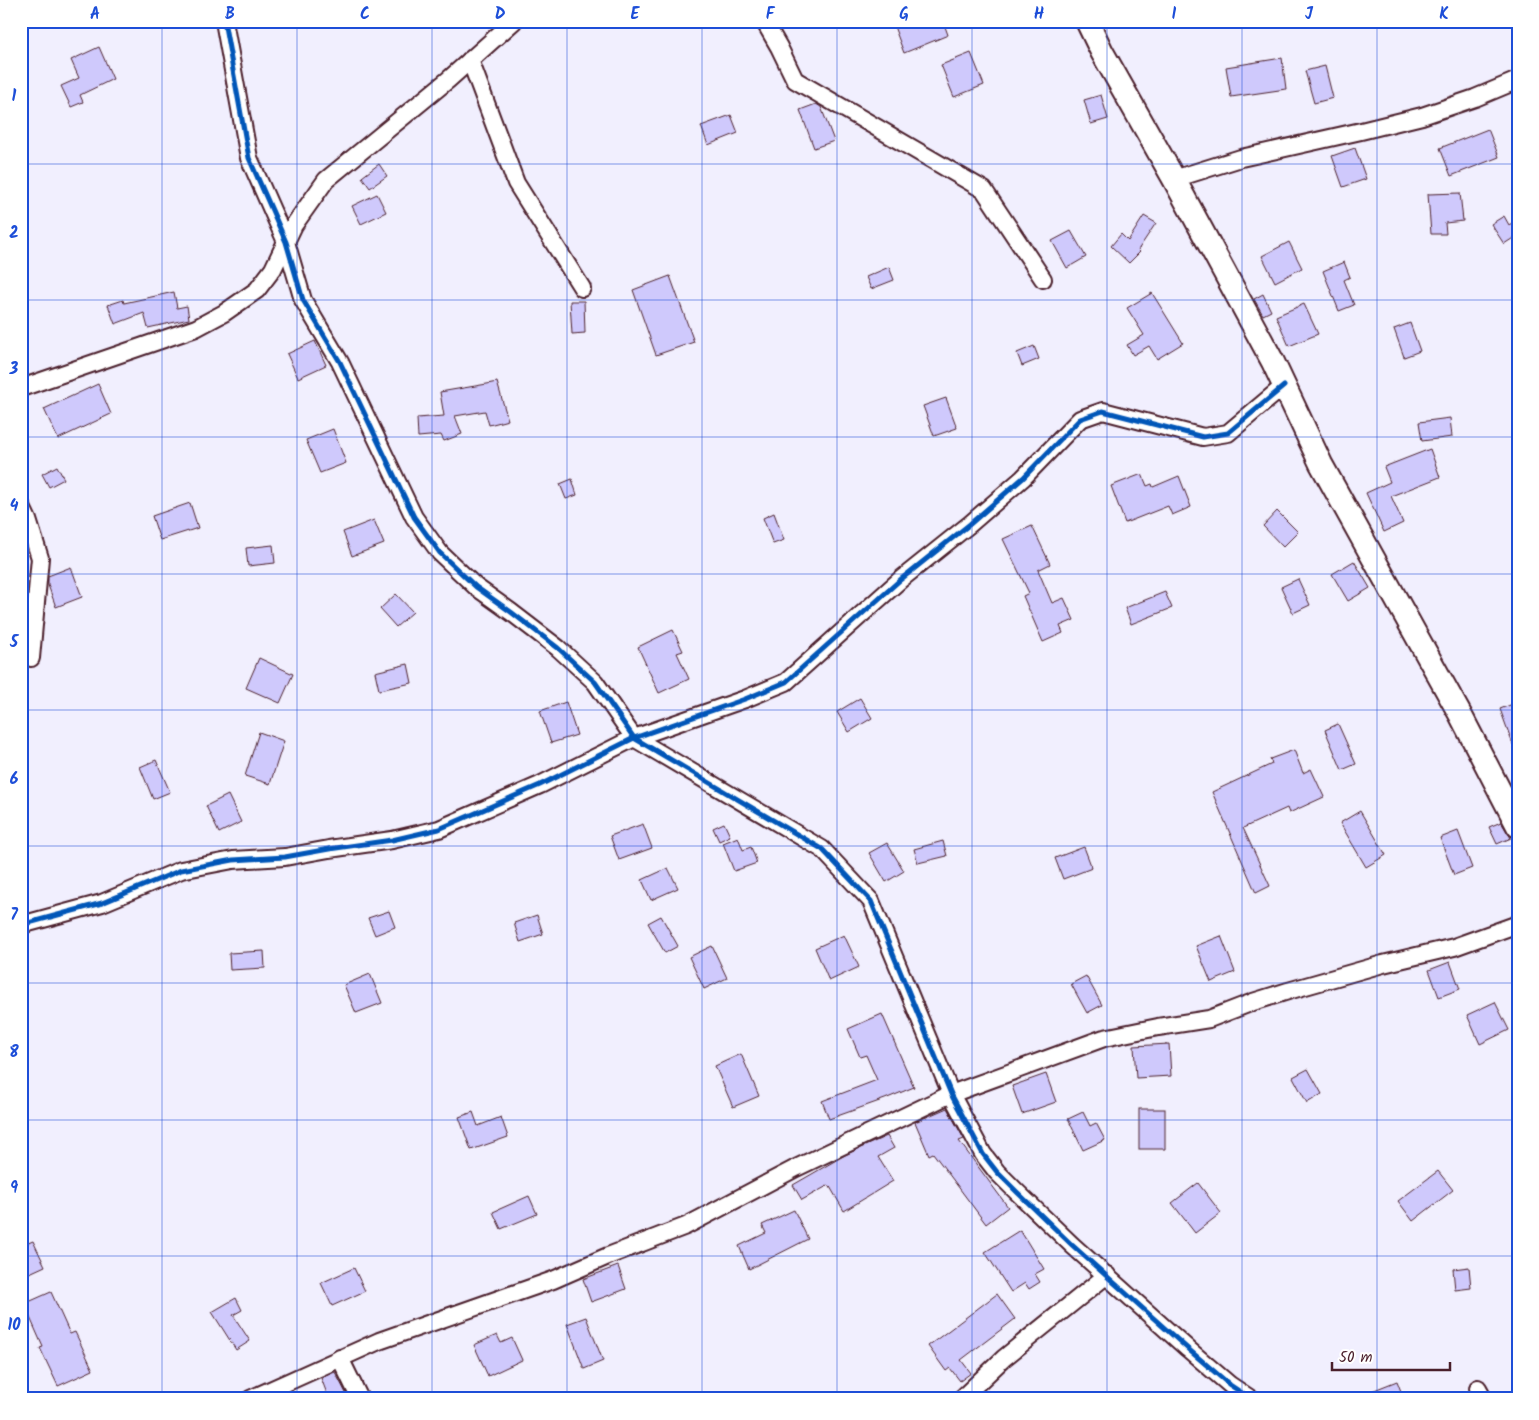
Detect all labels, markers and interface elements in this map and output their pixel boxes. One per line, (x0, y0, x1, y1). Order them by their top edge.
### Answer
text: A (90, 2, 100, 27)
text: B (225, 2, 235, 27)
text: C (360, 2, 370, 27)
text: D (495, 2, 506, 27)
text: E (631, 2, 641, 27)
text: F (766, 2, 776, 27)
text: G (899, 2, 909, 27)
text: H (1034, 2, 1044, 27)
text: I (1172, 2, 1177, 27)
text: J (1305, 2, 1314, 27)
text: K (1439, 2, 1449, 27)
text: 1 (12, 84, 17, 109)
text: 2 (9, 221, 19, 246)
text: 3 (9, 357, 19, 382)
text: 4 (10, 494, 19, 519)
text: 5 (9, 630, 20, 655)
text: 6 (10, 767, 19, 792)
text: 7 (10, 903, 18, 928)
text: 8 (9, 1040, 19, 1065)
text: 9 (10, 1176, 18, 1201)
text: 10 (7, 1313, 21, 1338)
scale bar (1332, 1340, 1449, 1372)
text: 50 m (1339, 1346, 1373, 1370)

